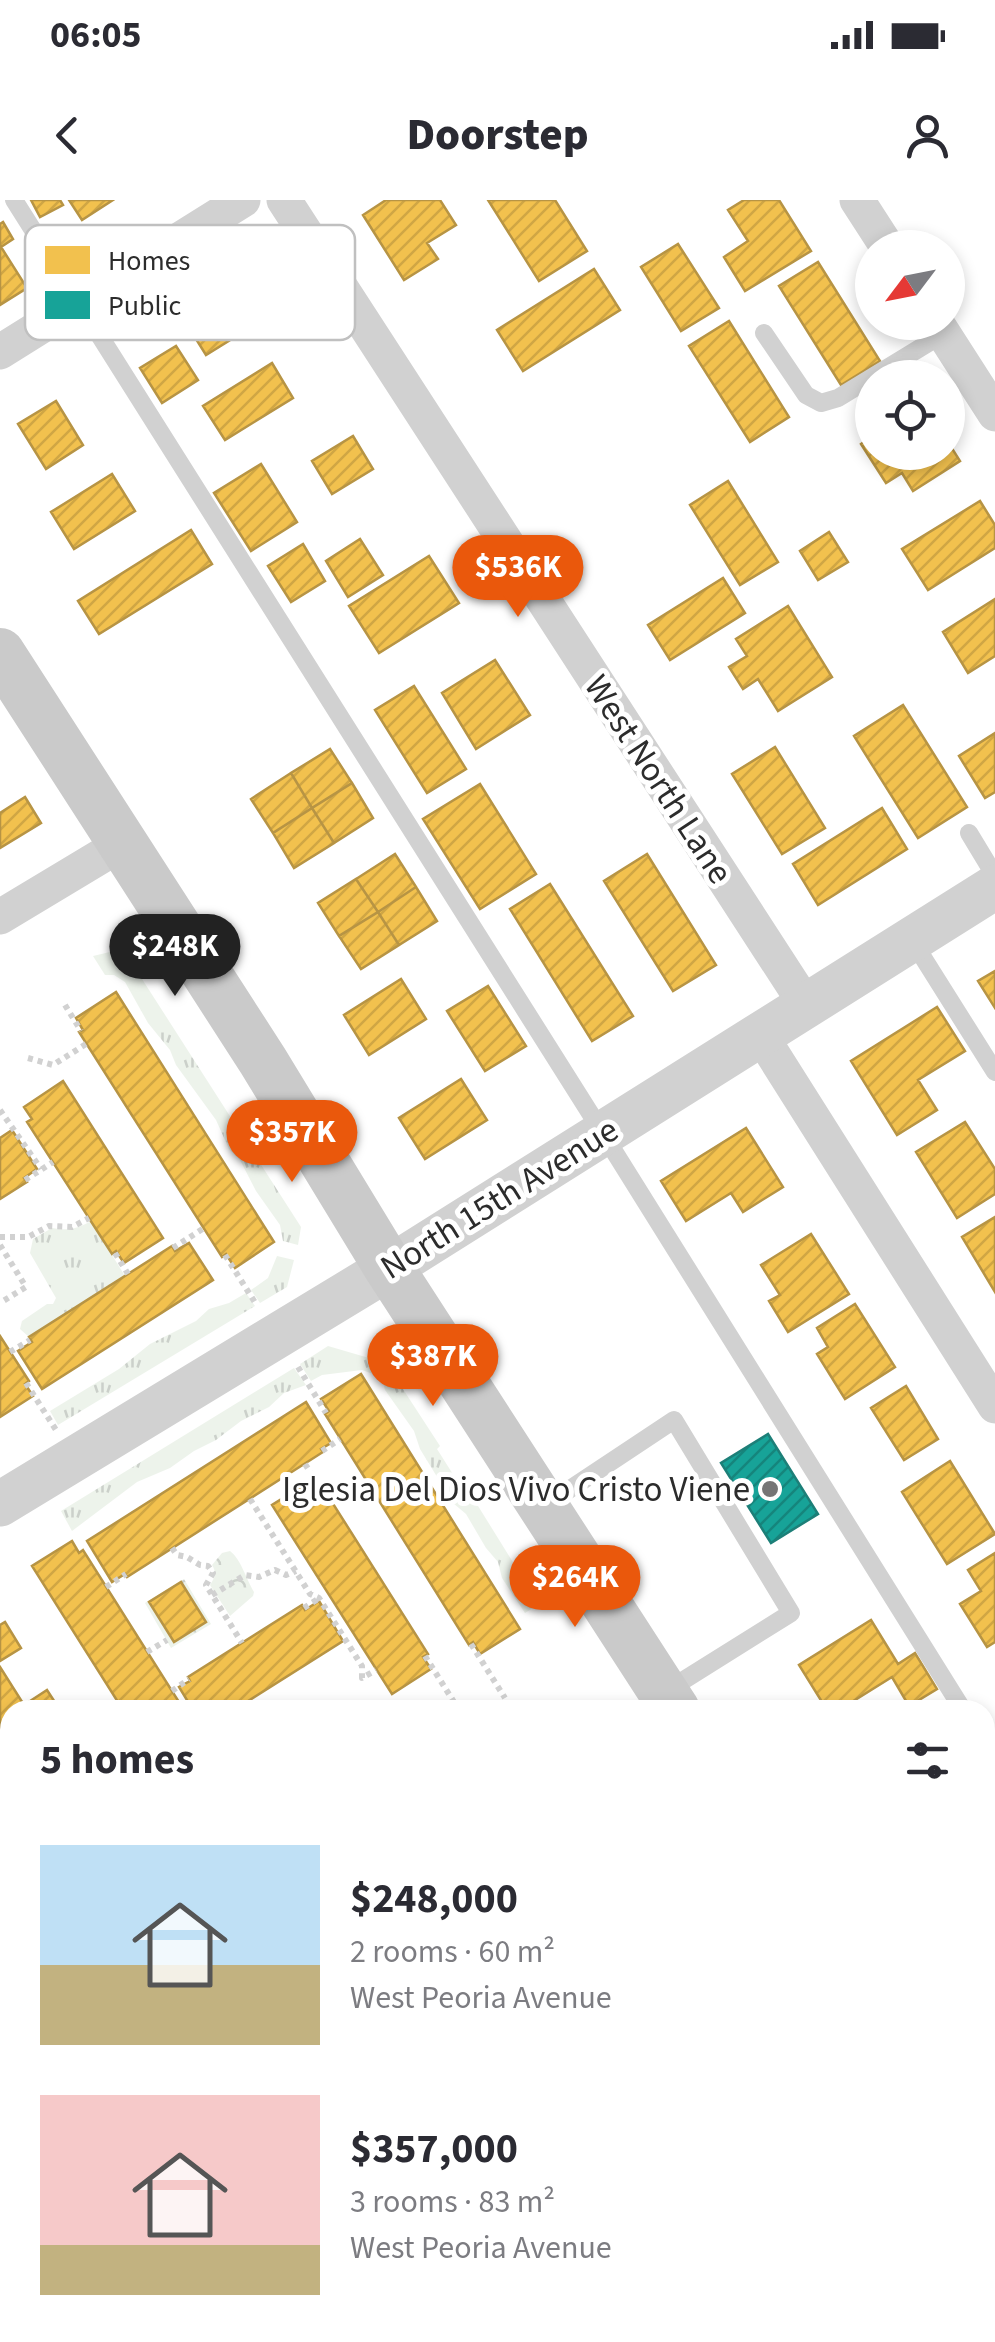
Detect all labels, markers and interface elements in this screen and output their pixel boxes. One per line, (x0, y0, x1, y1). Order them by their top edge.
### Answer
text: 06:05 (50, 8, 142, 62)
text: Doorstep (406, 103, 589, 167)
icon: back (40, 108, 95, 163)
icon: person (900, 108, 955, 163)
legend (25, 225, 355, 340)
north arrow (855, 230, 965, 340)
map controls (855, 230, 965, 470)
text: Homes (108, 241, 190, 281)
text: Public (108, 286, 182, 326)
button: locate (855, 360, 965, 470)
pin: $536K (448, 535, 588, 620)
text: $536K (474, 544, 562, 590)
street label: West North Lane (572, 665, 745, 894)
pin: $248K (105, 914, 245, 999)
text: $248K (131, 923, 219, 969)
pin: $357K (222, 1100, 362, 1185)
street label: North 15th Avenue (371, 1106, 628, 1292)
text: $357K (248, 1109, 336, 1155)
pin: $387K (363, 1324, 503, 1409)
text: $387K (389, 1333, 477, 1379)
place label: Iglesia Del Dios Vivo Cristo Viene (282, 1465, 750, 1515)
marker: Iglesia Del Dios Vivo Cristo Viene (759, 1478, 781, 1500)
pin: $264K (505, 1545, 645, 1630)
text: $264K (531, 1554, 619, 1600)
text: 5 homes (40, 1730, 194, 1790)
icon: filters (900, 1733, 955, 1788)
text: $248,000 (350, 1869, 518, 1929)
icon: home (120, 1885, 240, 2005)
text: 2 rooms · 60 m² (350, 1929, 555, 1975)
text: West Peoria Avenue (350, 1975, 612, 2021)
text: $357,000 (350, 2119, 518, 2179)
icon: home (120, 2135, 240, 2255)
text: 3 rooms · 83 m² (350, 2179, 555, 2225)
text: West Peoria Avenue (350, 2225, 612, 2271)

